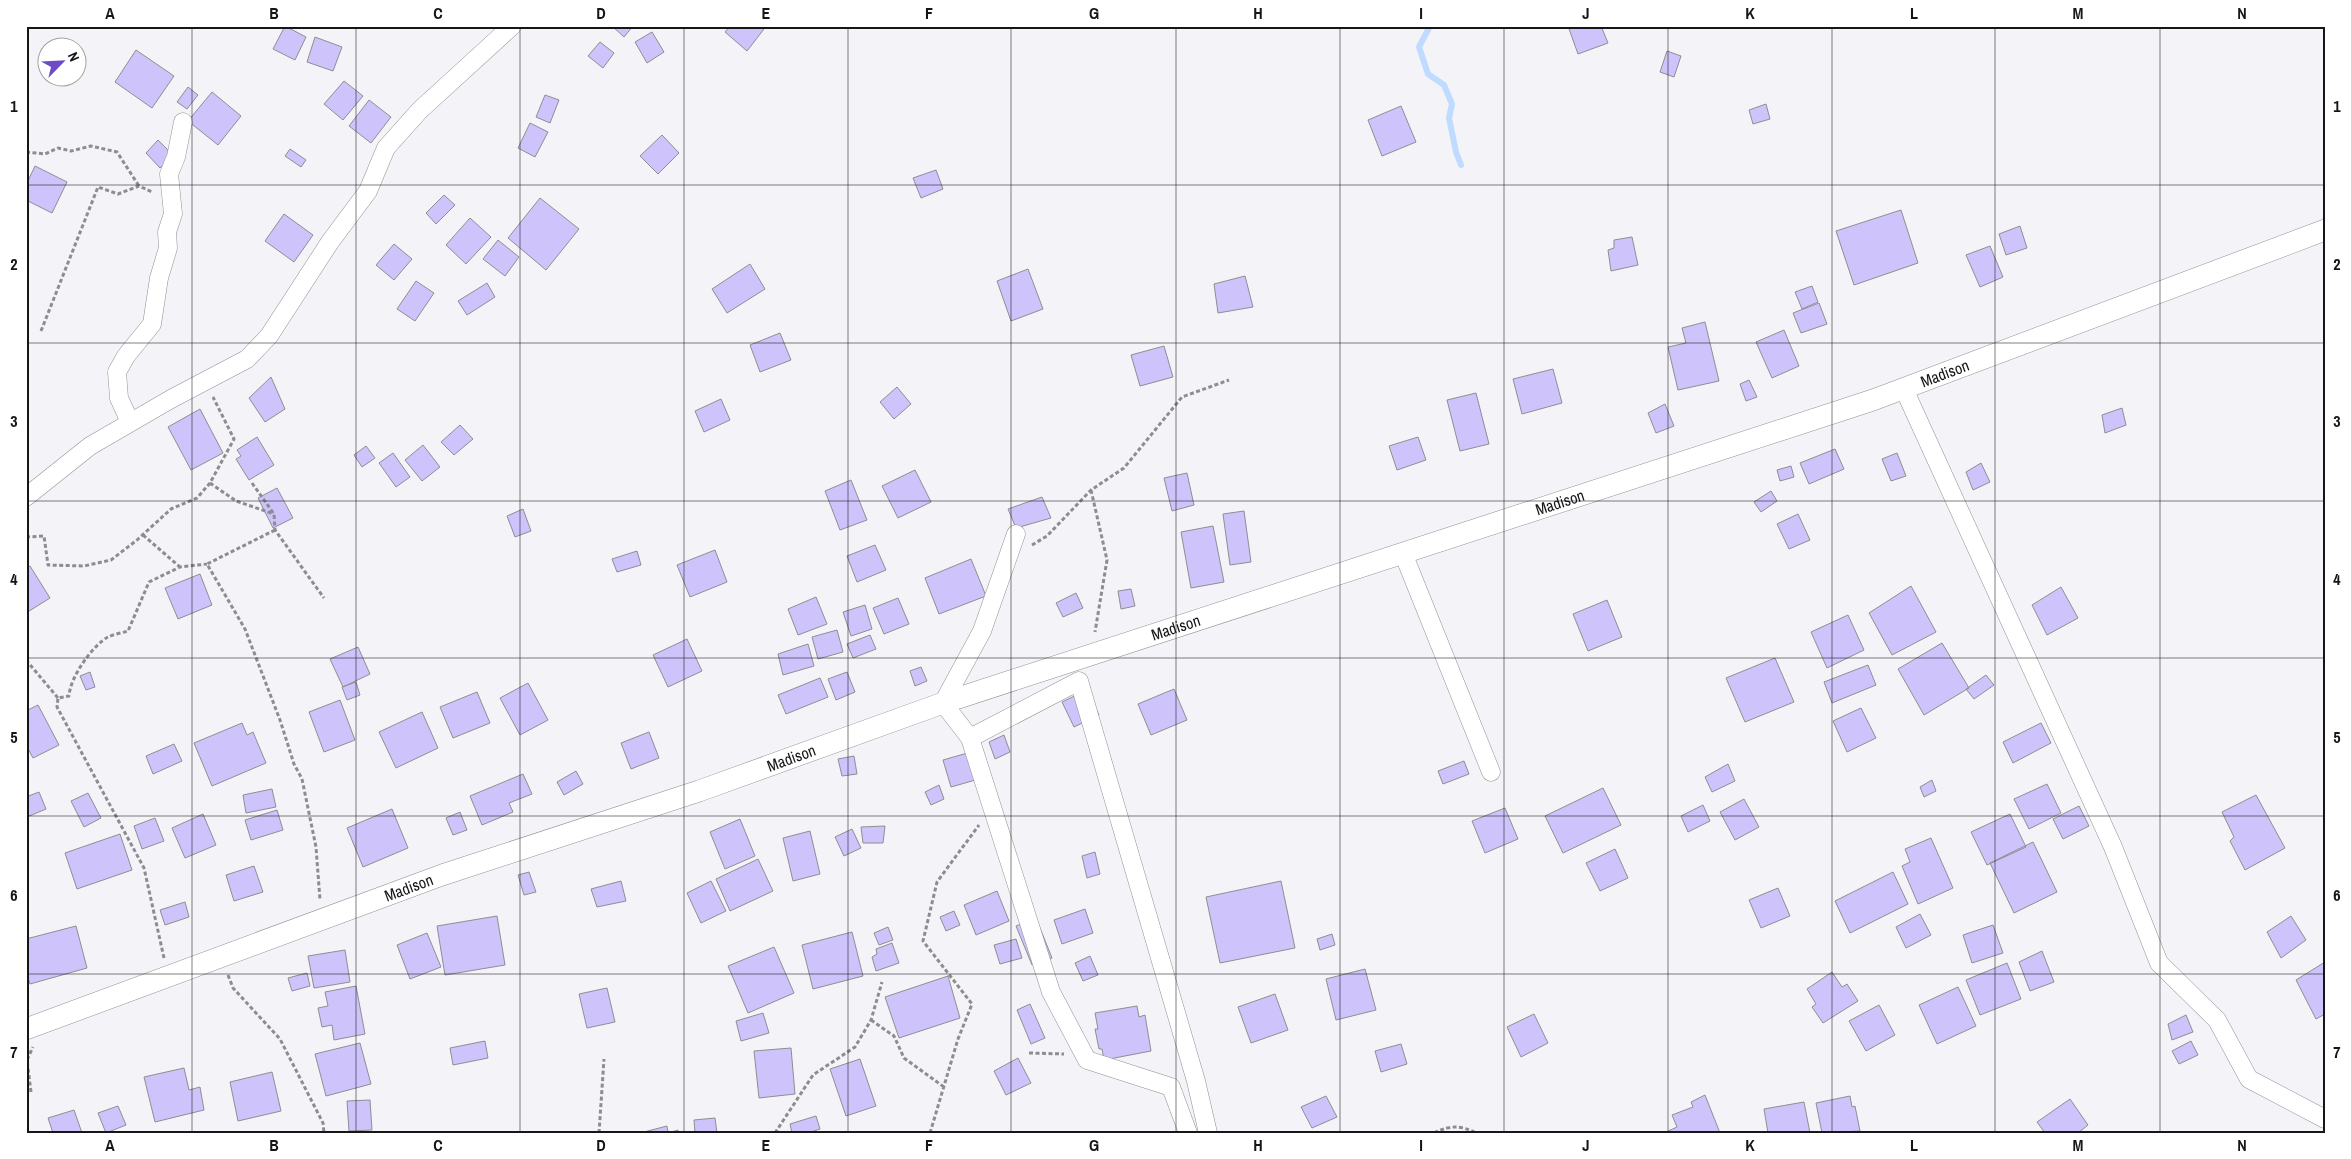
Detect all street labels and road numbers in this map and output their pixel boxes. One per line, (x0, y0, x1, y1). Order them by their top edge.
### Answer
street label: Madison (1917, 354, 1972, 392)
street label: Madison (1532, 484, 1587, 520)
street label: Madison (1148, 609, 1203, 645)
street label: Madison (764, 739, 819, 777)
street label: Madison (381, 868, 436, 906)

